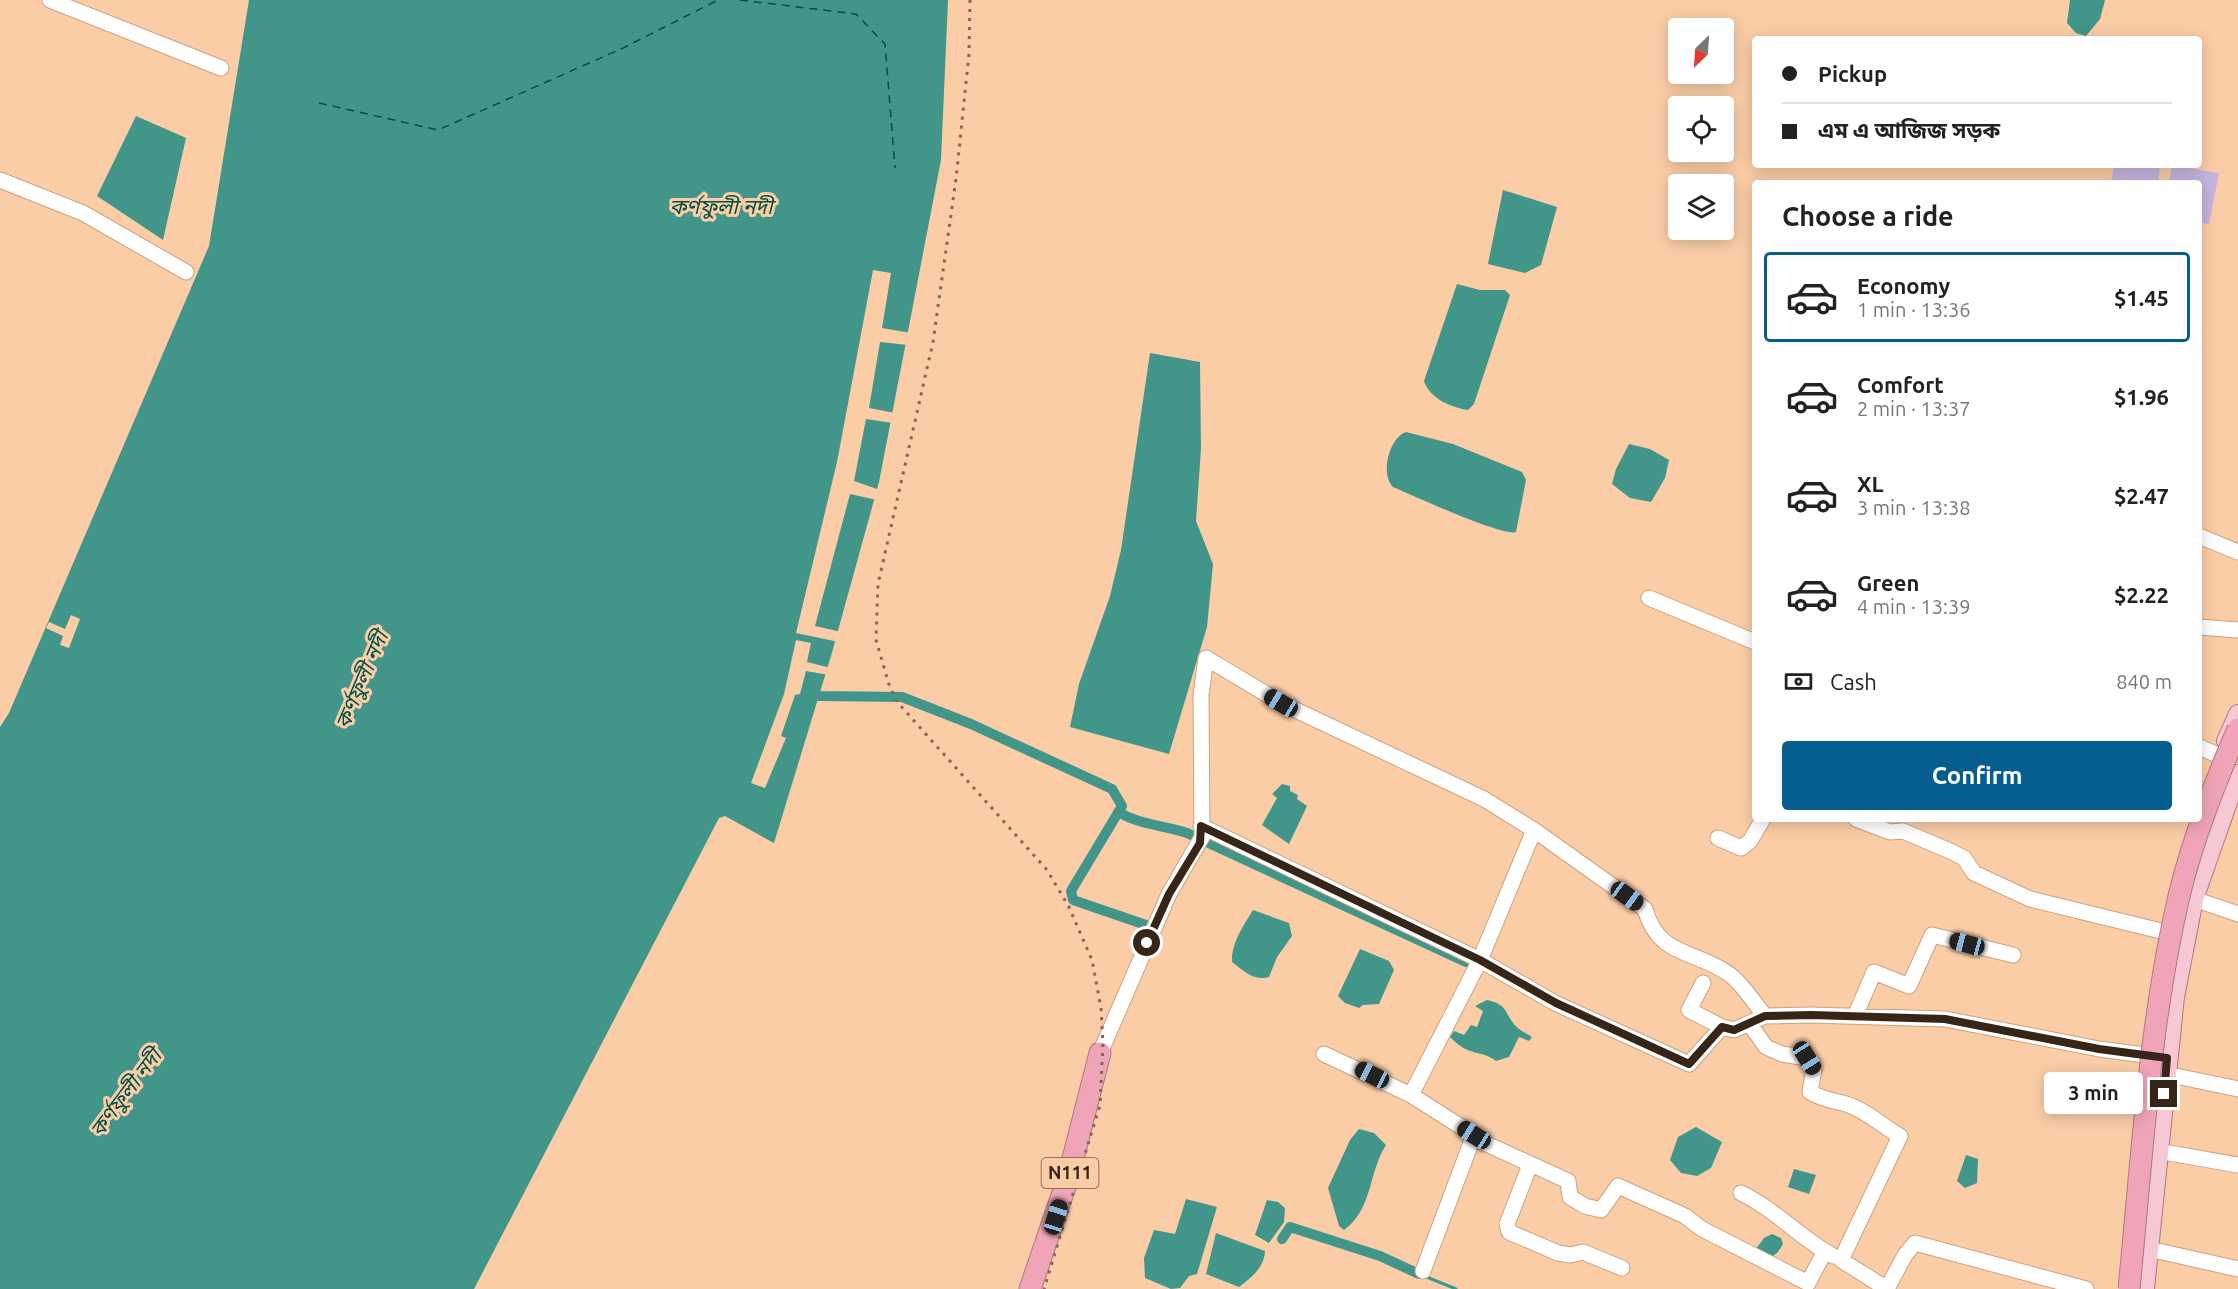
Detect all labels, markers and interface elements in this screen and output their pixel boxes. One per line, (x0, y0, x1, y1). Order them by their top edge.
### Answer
north arrow (1668, 18, 1734, 84)
map controls (1668, 18, 1734, 240)
text: Pickup (1818, 61, 1887, 86)
button: locate (1668, 96, 1734, 162)
text: এম এ আজিজ সড়ক (1818, 117, 2000, 142)
button: layers (1668, 174, 1734, 240)
water label: কর্ণফুলী নদী (669, 194, 777, 219)
text: Choose a ride (1782, 201, 1954, 231)
icon: car (1785, 270, 1839, 324)
text: Economy (1857, 273, 1950, 298)
text: $1.45 (2114, 285, 2169, 310)
text: 1 min · 13:36 (1857, 298, 1971, 321)
icon: car (1785, 369, 1839, 423)
text: Comfort (1857, 372, 1944, 397)
text: $1.96 (2114, 384, 2169, 409)
text: 2 min · 13:37 (1857, 397, 1971, 420)
icon: car (1785, 468, 1839, 522)
text: XL (1857, 471, 1884, 496)
text: $2.47 (2114, 483, 2169, 508)
text: 3 min · 13:38 (1857, 496, 1971, 519)
icon: car (1785, 567, 1839, 621)
text: Green (1857, 570, 1919, 595)
text: $2.22 (2114, 582, 2169, 607)
text: 4 min · 13:39 (1857, 595, 1971, 618)
water label: কর্ণফুলী নদী (330, 623, 395, 732)
icon: cash (1782, 665, 1815, 698)
text: Cash (1830, 669, 1877, 694)
text: 840 m (2116, 670, 2172, 693)
car (1261, 686, 1301, 720)
button: Confirm (1782, 741, 2172, 810)
car (1607, 878, 1647, 914)
route start (1133, 929, 1160, 956)
car (1947, 931, 1987, 957)
car (1790, 1038, 1824, 1078)
water label: কর্ণফুলী নদী (85, 1040, 169, 1141)
car (1352, 1059, 1392, 1091)
callout: 3 min (2044, 1073, 2143, 1115)
route end (2150, 1080, 2177, 1107)
text: 3 min (2068, 1081, 2119, 1104)
car (1454, 1118, 1494, 1152)
road number: N111 (1042, 1158, 1098, 1188)
car (1042, 1197, 1070, 1237)

